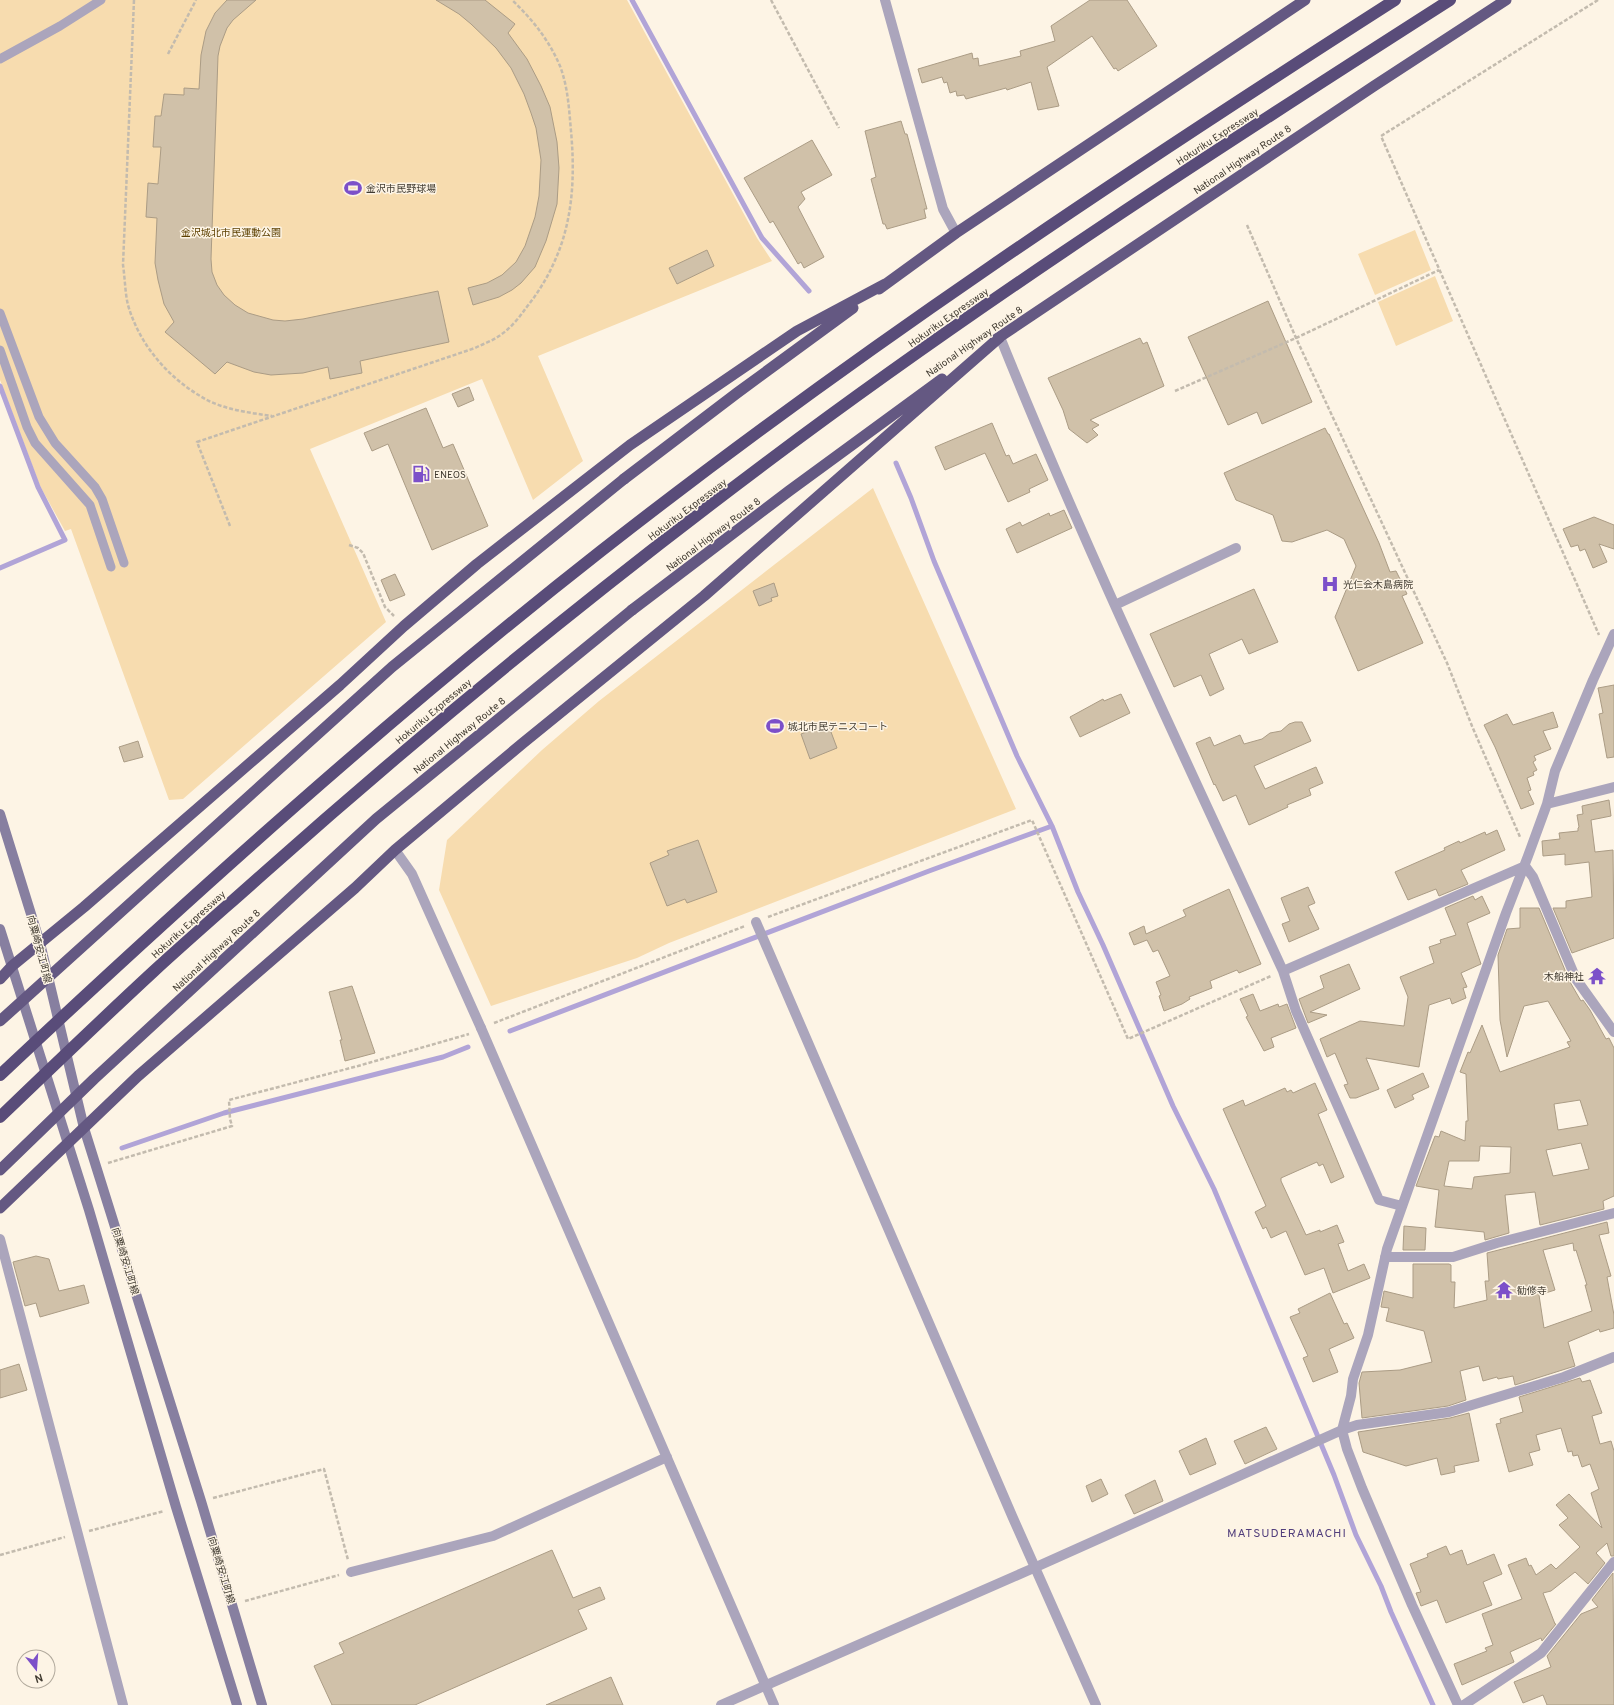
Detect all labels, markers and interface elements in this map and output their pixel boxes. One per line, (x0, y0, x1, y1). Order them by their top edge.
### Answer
street label: Hokuriku Expressway (1174, 106, 1261, 169)
street label: National Highway Route 8 (1191, 123, 1294, 198)
sports icon: 金沢市民野球場 (343, 178, 363, 198)
place label: 金沢市民野球場 (366, 183, 436, 196)
park label: 金沢城北市民運動公園 (181, 227, 281, 240)
street label: Hokuriku Expressway (906, 285, 992, 351)
street label: National Highway Route 8 (924, 304, 1026, 381)
fuel station icon: ENEOS (411, 464, 431, 484)
place label: ENEOS (434, 469, 466, 482)
street label: Hokuriku Expressway (646, 476, 730, 544)
street label: National Highway Route 8 (664, 495, 764, 575)
hospital icon: 光仁会木島病院 (1320, 574, 1340, 594)
place label: 光仁会木島病院 (1343, 579, 1413, 592)
street label: Hokuriku Expressway (393, 676, 475, 748)
street label: National Highway Route 8 (411, 695, 509, 777)
sports icon: 城北市民テニスコート (765, 716, 785, 736)
place label: 城北市民テニスコート (788, 721, 888, 734)
street label: Hokuriku Expressway (149, 888, 229, 962)
street label: National Highway Route 8 (170, 907, 264, 995)
street label: 向粟崎安江町線 (23, 914, 54, 985)
temple icon: 木船神社 (1587, 966, 1607, 986)
place label: 木船神社 (1544, 971, 1584, 984)
street label: 向粟崎安江町線 (108, 1226, 141, 1297)
temple icon: 勧修寺 (1494, 1280, 1514, 1300)
place label: 勧修寺 (1517, 1285, 1547, 1298)
district label: MATSUDERAMACHI (1227, 1526, 1347, 1542)
street label: 向粟崎安江町線 (204, 1535, 237, 1606)
north arrow (16, 1649, 56, 1689)
text: N (33, 1670, 44, 1685)

